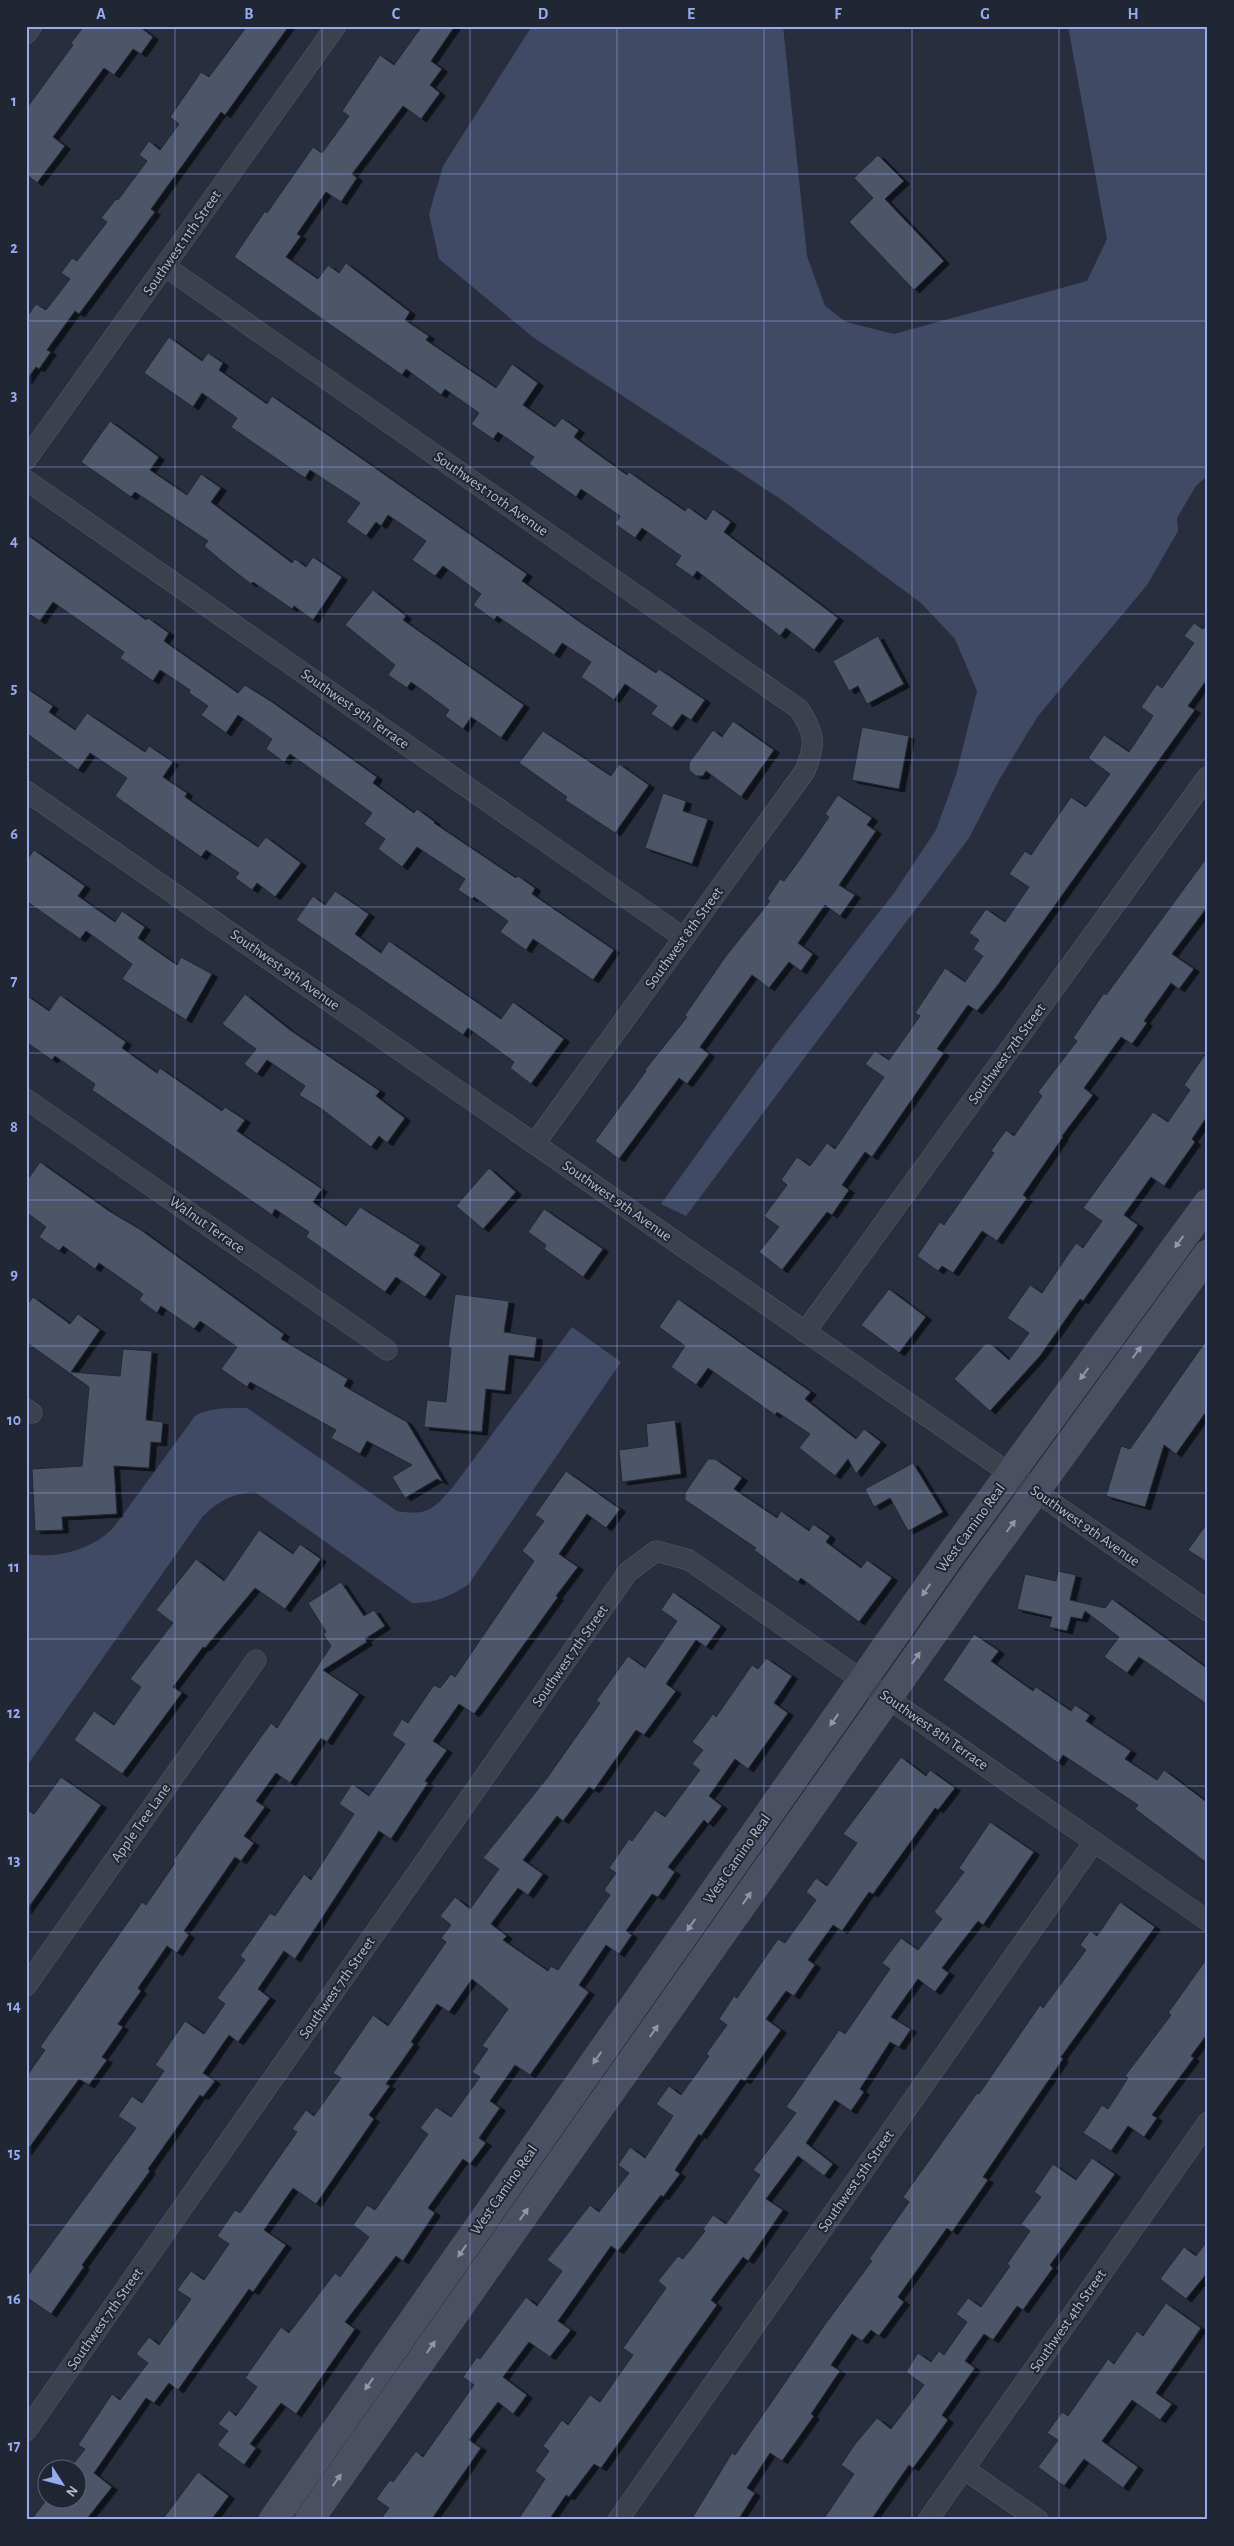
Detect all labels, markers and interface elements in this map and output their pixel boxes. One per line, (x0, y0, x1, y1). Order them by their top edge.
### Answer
text: A (96, 6, 106, 22)
text: B (244, 6, 254, 22)
text: C (392, 6, 401, 22)
text: D (538, 6, 549, 22)
text: E (687, 6, 695, 22)
text: F (834, 6, 842, 22)
text: G (980, 6, 990, 22)
text: H (1127, 6, 1139, 22)
text: 1 (11, 93, 17, 109)
street label: Southwest 11th Street (140, 188, 224, 298)
text: 2 (10, 240, 18, 256)
text: 3 (11, 387, 18, 403)
street label: Southwest 10th Avenue (431, 449, 551, 539)
text: 4 (10, 533, 18, 549)
street label: Southwest 9th Terrace (298, 666, 412, 752)
text: 5 (11, 680, 18, 696)
text: 6 (10, 826, 18, 842)
street label: Southwest 8th Street (642, 884, 726, 991)
street label: Southwest 9th Avenue (228, 927, 342, 1013)
text: 7 (11, 973, 18, 989)
street label: Southwest 7th Street (966, 1001, 1049, 1107)
text: 8 (10, 1119, 18, 1135)
street label: Southwest 9th Avenue (560, 1158, 674, 1244)
street label: Walnut Terrace (167, 1194, 248, 1257)
one-way arrow (1174, 1235, 1184, 1249)
text: 9 (10, 1266, 18, 1282)
one-way arrow (1132, 1345, 1142, 1359)
one-way arrow (1079, 1367, 1089, 1381)
text: 10 (7, 1412, 21, 1428)
street label: West Camino Real (934, 1481, 1008, 1575)
street label: Southwest 9th Avenue (1028, 1483, 1142, 1569)
one-way arrow (1005, 1520, 1016, 1533)
text: 11 (8, 1559, 20, 1575)
one-way arrow (921, 1583, 931, 1597)
street label: Southwest 7th Street (529, 1602, 611, 1710)
one-way arrow (911, 1651, 921, 1665)
street label: Southwest 8th Terrace (877, 1687, 991, 1773)
text: 12 (7, 1705, 21, 1721)
one-way arrow (829, 1713, 839, 1727)
street label: Apple Tree Lane (108, 1781, 174, 1865)
street label: West Camino Real (701, 1811, 773, 1907)
text: 13 (8, 1852, 20, 1868)
one-way arrow (742, 1891, 752, 1905)
one-way arrow (685, 1918, 696, 1931)
street label: Southwest 7th Street (296, 1934, 378, 2042)
text: 14 (7, 1998, 21, 2014)
one-way arrow (649, 2024, 659, 2038)
one-way arrow (592, 2051, 602, 2065)
street label: Southwest 5th Street (815, 2127, 897, 2235)
street label: West Camino Real (468, 2142, 540, 2238)
text: 15 (8, 2145, 20, 2161)
one-way arrow (519, 2208, 529, 2221)
one-way arrow (457, 2244, 467, 2258)
street label: Southwest 7th Street (64, 2265, 146, 2373)
street label: Southwest 4th Street (1027, 2267, 1109, 2375)
text: 16 (7, 2291, 21, 2307)
one-way arrow (426, 2340, 436, 2354)
one-way arrow (364, 2377, 374, 2391)
text: 17 (8, 2438, 20, 2454)
north arrow (38, 2458, 88, 2508)
one-way arrow (332, 2473, 342, 2487)
text: N (63, 2483, 80, 2499)

